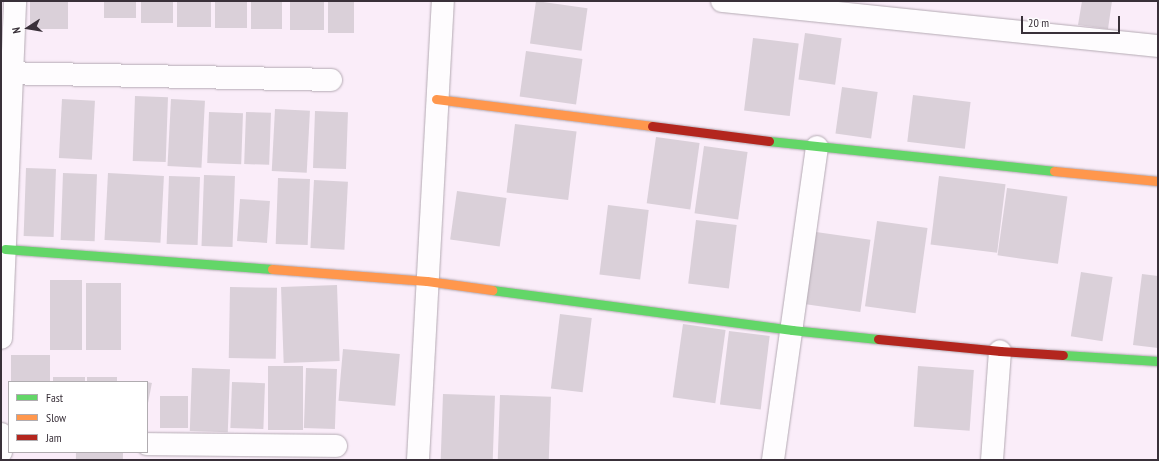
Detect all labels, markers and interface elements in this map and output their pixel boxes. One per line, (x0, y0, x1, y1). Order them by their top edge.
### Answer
north arrow (8, 8, 48, 48)
scale bar (1023, 8, 1122, 34)
text: 20 m (1028, 15, 1049, 30)
text: N (9, 26, 24, 35)
legend (8, 381, 148, 453)
text: Fast (46, 390, 63, 405)
text: Slow (46, 410, 66, 425)
text: Jam (46, 430, 62, 445)

